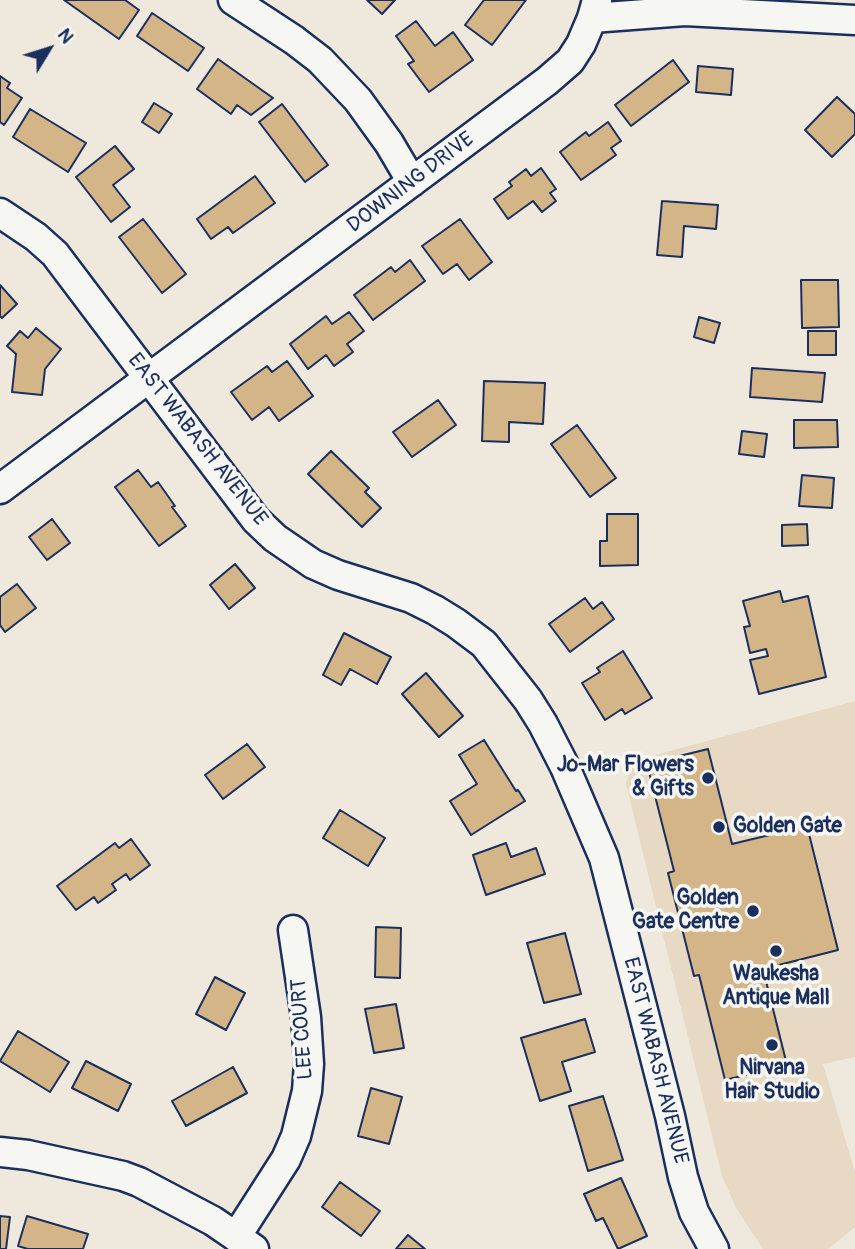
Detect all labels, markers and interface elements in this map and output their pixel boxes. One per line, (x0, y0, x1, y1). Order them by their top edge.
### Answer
north arrow (14, 14, 84, 84)
text: N (52, 24, 79, 49)
street label: DOWNING DRIVE (343, 127, 479, 239)
street label: EAST WABASH AVENUE (122, 349, 272, 531)
place label: Jo-Mar Flowers & Gifts (557, 753, 694, 803)
marker: Jo-Mar Flowers & Gifts (700, 770, 716, 786)
place label: Golden Gate (733, 814, 842, 840)
marker: Golden Gate (711, 819, 727, 835)
place label: Golden Gate Centre (632, 886, 739, 936)
marker: Golden Gate Centre (745, 903, 761, 919)
marker: Waukesha Antique Mall (768, 943, 784, 959)
street label: EAST WABASH AVENUE (617, 955, 693, 1167)
place label: Waukesha Antique Mall (722, 962, 830, 1012)
street label: LEE COURT (287, 978, 319, 1080)
marker: Nirvana Hair Studio (764, 1037, 780, 1053)
place label: Nirvana Hair Studio (724, 1056, 820, 1106)

